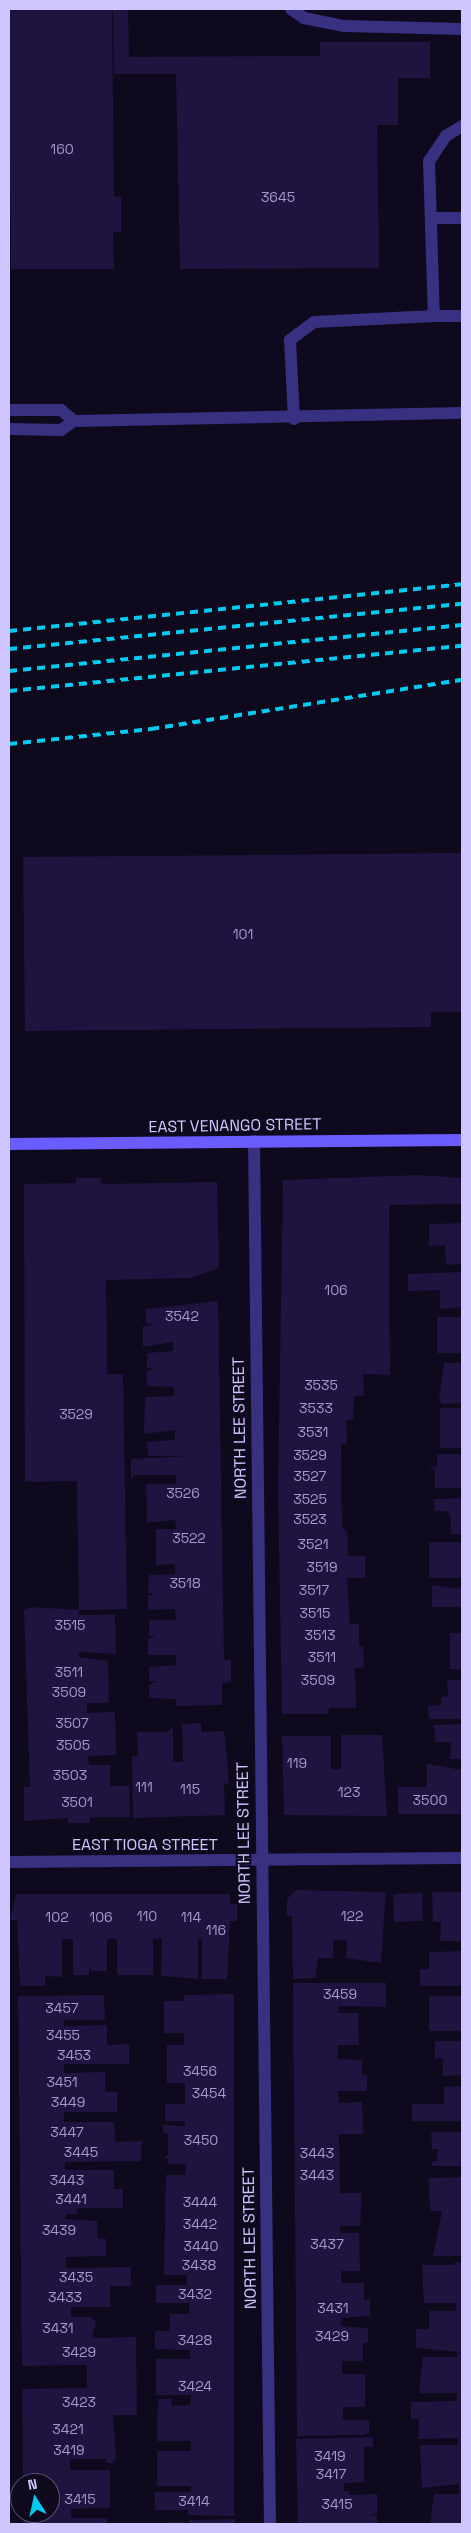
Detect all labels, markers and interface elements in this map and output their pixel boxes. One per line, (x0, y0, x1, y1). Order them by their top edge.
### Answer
house number: 160 (50, 141, 74, 157)
house number: 3645 (261, 189, 295, 205)
house number: 101 (233, 926, 253, 942)
street label: EAST VENANGO STREET (148, 1115, 322, 1137)
house number: 106 (324, 1282, 348, 1298)
house number: 3542 (165, 1308, 199, 1324)
street label: NORTH LEE STREET (229, 1357, 251, 1499)
house number: 3535 (304, 1377, 338, 1393)
house number: 3533 (299, 1400, 333, 1416)
house number: 3529 (59, 1406, 93, 1422)
house number: 3531 (298, 1424, 328, 1440)
house number: 3529 (293, 1447, 327, 1463)
house number: 3527 (294, 1468, 326, 1484)
house number: 3526 (166, 1485, 200, 1501)
house number: 3525 (293, 1491, 327, 1507)
house number: 3523 (293, 1511, 327, 1527)
house number: 3522 (172, 1530, 206, 1546)
house number: 3521 (297, 1536, 329, 1552)
house number: 3519 (306, 1559, 338, 1575)
house number: 3518 (169, 1575, 201, 1591)
house number: 3517 (299, 1582, 329, 1598)
house number: 3515 (300, 1605, 330, 1621)
house number: 3515 (55, 1617, 85, 1633)
house number: 3513 (305, 1627, 335, 1643)
house number: 3511 (308, 1649, 336, 1665)
house number: 3511 (55, 1664, 83, 1680)
house number: 3509 (301, 1672, 335, 1688)
house number: 3509 (52, 1684, 86, 1700)
house number: 3507 (55, 1715, 89, 1731)
house number: 3505 (56, 1737, 90, 1753)
house number: 119 (287, 1755, 307, 1771)
street label: NORTH LEE STREET (233, 1762, 255, 1904)
house number: 3503 (53, 1767, 87, 1783)
house number: 111 (135, 1779, 153, 1795)
house number: 115 (180, 1781, 200, 1797)
house number: 123 (338, 1784, 360, 1800)
house number: 3500 (413, 1792, 447, 1808)
house number: 3501 (61, 1794, 93, 1810)
street label: EAST TIOGA STREET (72, 1835, 218, 1855)
house number: 110 (137, 1908, 157, 1924)
house number: 122 (341, 1908, 363, 1924)
house number: 102 (45, 1909, 69, 1925)
house number: 106 (89, 1909, 113, 1925)
house number: 114 (181, 1909, 201, 1925)
house number: 116 (206, 1922, 226, 1938)
house number: 3459 (323, 1986, 357, 2002)
house number: 3457 (45, 2000, 79, 2016)
house number: 3455 (46, 2027, 80, 2043)
house number: 3453 (57, 2047, 91, 2063)
house number: 3456 (183, 2063, 217, 2079)
house number: 3451 (46, 2074, 78, 2090)
house number: 3454 (192, 2085, 226, 2101)
house number: 3449 (51, 2094, 85, 2110)
house number: 3447 (50, 2124, 84, 2140)
house number: 3450 (184, 2132, 218, 2148)
house number: 3445 (64, 2144, 98, 2160)
house number: 3443 (300, 2145, 334, 2161)
street label: NORTH LEE STREET (239, 2167, 261, 2309)
house number: 3443 (300, 2167, 334, 2183)
house number: 3443 (50, 2172, 84, 2188)
house number: 3441 (55, 2191, 87, 2207)
house number: 3444 (183, 2194, 217, 2210)
house number: 3442 (183, 2216, 217, 2232)
house number: 3439 (42, 2222, 76, 2238)
house number: 3437 (310, 2236, 344, 2252)
house number: 3440 (184, 2238, 218, 2254)
house number: 3438 (182, 2257, 216, 2273)
house number: 3435 (59, 2269, 93, 2285)
house number: 3432 (178, 2286, 212, 2302)
house number: 3433 (48, 2289, 82, 2305)
house number: 3431 (317, 2300, 349, 2316)
house number: 3431 (42, 2320, 74, 2336)
house number: 3429 (315, 2328, 349, 2344)
house number: 3428 (178, 2332, 212, 2348)
house number: 3429 (62, 2344, 96, 2360)
house number: 3424 (178, 2378, 212, 2394)
house number: 3423 (62, 2394, 96, 2410)
house number: 3421 (52, 2421, 84, 2437)
house number: 3419 (53, 2442, 85, 2458)
house number: 3419 (314, 2448, 346, 2464)
house number: 3417 (316, 2466, 346, 2482)
north arrow (10, 2473, 60, 2523)
text: N (26, 2475, 39, 2494)
house number: 3415 (64, 2491, 96, 2507)
house number: 3414 (178, 2493, 210, 2509)
house number: 3415 (321, 2496, 353, 2512)

